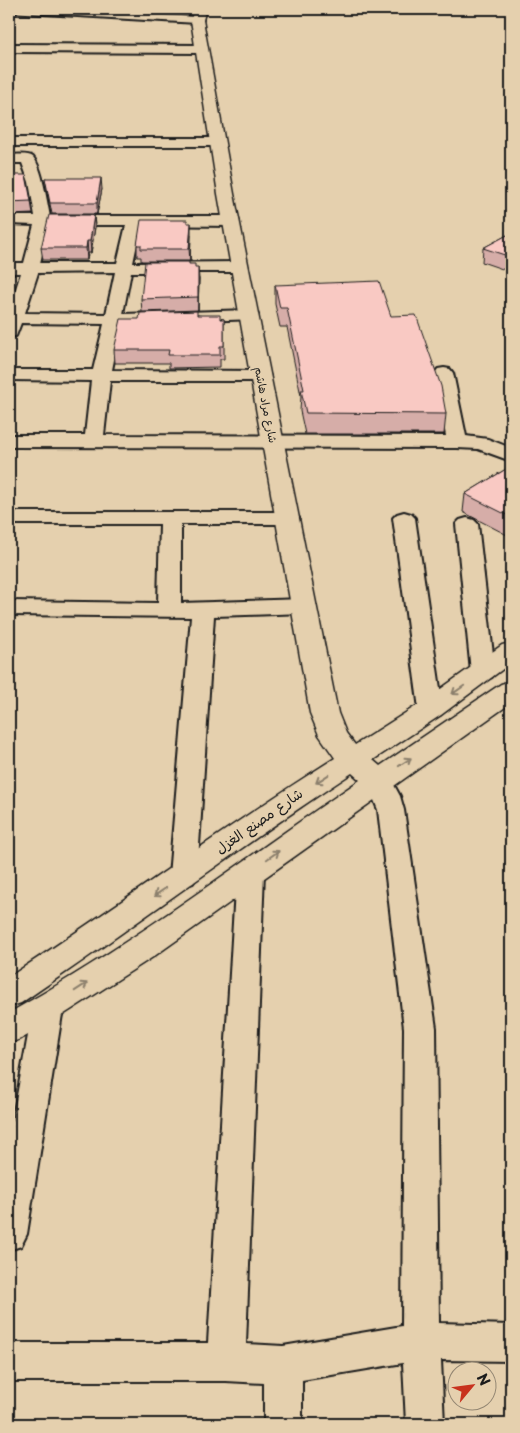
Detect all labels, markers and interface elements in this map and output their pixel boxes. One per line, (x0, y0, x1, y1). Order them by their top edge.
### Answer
street label: شارع مراد هاشم (250, 365, 282, 445)
one-way arrow (451, 685, 465, 695)
one-way arrow (398, 757, 412, 767)
one-way arrow (315, 774, 329, 784)
street label: شارع مصنع الغزل (211, 783, 307, 859)
one-way arrow (265, 850, 279, 860)
one-way arrow (153, 887, 167, 897)
one-way arrow (74, 982, 88, 992)
north arrow (448, 1360, 498, 1410)
text: N (472, 1370, 496, 1389)

